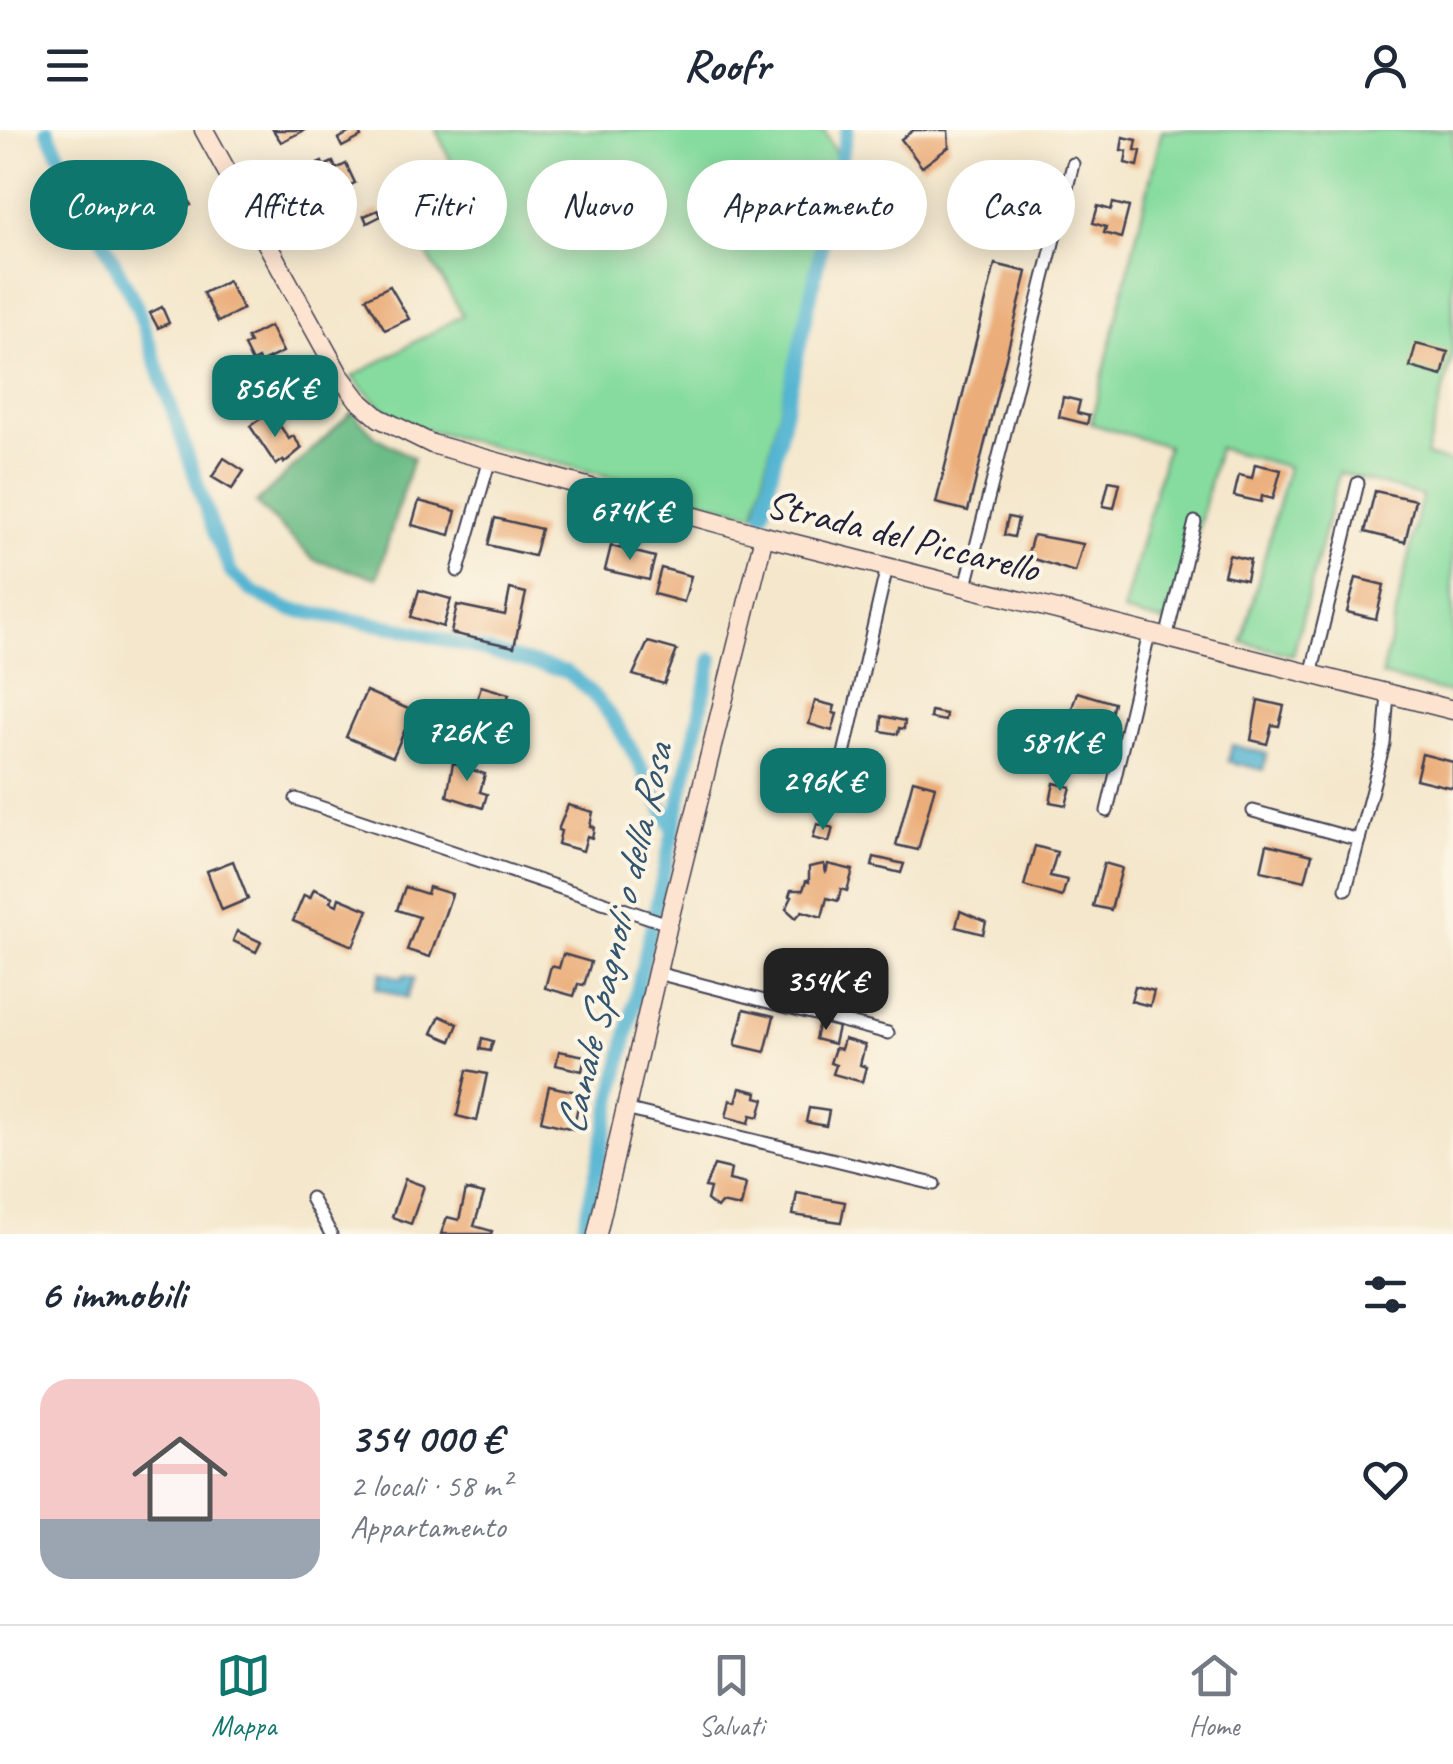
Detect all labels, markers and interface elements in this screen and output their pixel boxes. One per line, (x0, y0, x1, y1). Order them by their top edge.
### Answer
text: Roofr (683, 37, 770, 94)
icon: menu (40, 38, 95, 93)
icon: person (1358, 38, 1413, 93)
chip: Compra (30, 160, 188, 250)
chip: Affitta (208, 160, 357, 250)
chip: Filtri (377, 160, 507, 250)
chip: Nuovo (527, 160, 667, 250)
chip: Appartamento (687, 160, 927, 250)
chip: Casa (947, 160, 1075, 250)
pin: 856K € (194, 355, 356, 440)
text: 856K € (234, 367, 316, 408)
pin: 674K € (549, 478, 711, 563)
street label: Strada del Piccarello (762, 478, 1046, 594)
text: 674K € (589, 490, 671, 531)
pin: 726K € (386, 699, 548, 784)
pin: 581K € (979, 709, 1141, 794)
text: 726K € (426, 711, 508, 752)
text: 581K € (1019, 721, 1101, 762)
water label: Canale Spagnoli o della Rosa (544, 735, 686, 1139)
pin: 296K € (742, 748, 904, 833)
text: 296K € (782, 760, 864, 801)
pin: 354K € (745, 948, 907, 1033)
text: 354K € (785, 960, 867, 1001)
icon: filters (1358, 1267, 1413, 1322)
text: 6 immobili (40, 1268, 186, 1321)
text: 354 000 € (350, 1412, 502, 1465)
icon: home (120, 1419, 240, 1539)
icon: heart (1358, 1452, 1413, 1507)
text: 2 locali · 58 m² (350, 1465, 510, 1506)
text: Appartamento (350, 1506, 505, 1547)
tab: Mappa (211, 1648, 276, 1743)
tab: Salvati (699, 1648, 764, 1743)
tab: Home (1187, 1648, 1242, 1743)

